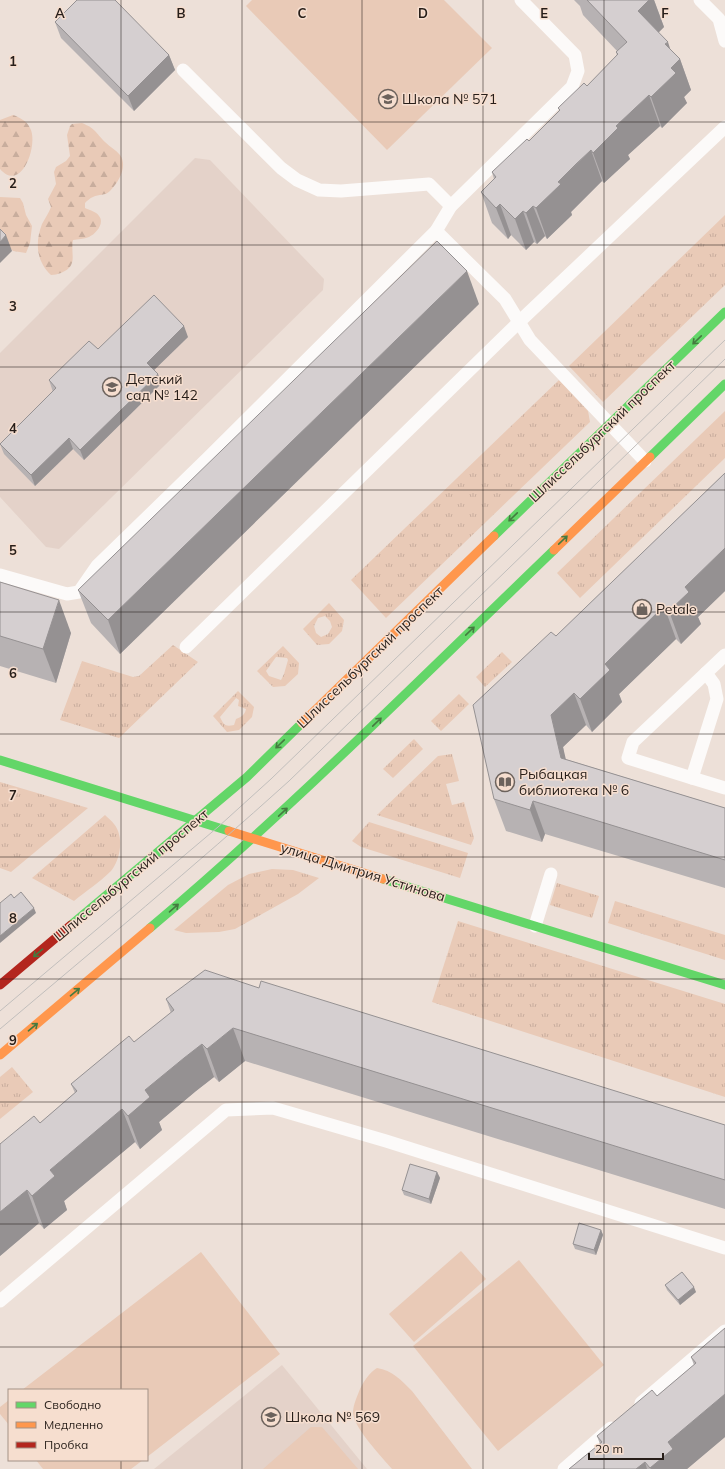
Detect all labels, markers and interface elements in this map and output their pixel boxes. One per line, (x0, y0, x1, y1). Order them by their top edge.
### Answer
text: A (55, 5, 65, 21)
text: B (177, 5, 186, 21)
text: C (298, 5, 307, 21)
text: D (418, 5, 428, 21)
text: E (540, 5, 548, 21)
text: F (661, 5, 669, 21)
text: 1 (9, 53, 17, 69)
school or university icon: Школа № 571 (377, 88, 399, 110)
place label: Школа № 571 (402, 90, 497, 108)
text: 2 (9, 175, 17, 191)
text: 3 (9, 298, 17, 314)
one-way arrow (692, 335, 702, 344)
street label: Шлиссельбургский проспект (525, 356, 680, 506)
place label: Детский сад № 142 (126, 370, 198, 404)
school or university icon: Детский сад № 142 (101, 376, 123, 398)
text: 4 (9, 420, 17, 436)
one-way arrow (508, 513, 518, 522)
one-way arrow (558, 536, 568, 545)
text: 5 (9, 542, 17, 558)
street label: Шлиссельбургский проспект (293, 582, 448, 732)
shop icon: Petale (631, 598, 653, 620)
place label: Petale (656, 600, 697, 618)
one-way arrow (465, 626, 475, 636)
text: 6 (9, 665, 17, 681)
one-way arrow (372, 717, 382, 726)
one-way arrow (275, 739, 285, 749)
place label: Рыбацкая библиотека № 6 (519, 765, 629, 799)
library icon: Рыбацкая библиотека № 6 (494, 771, 516, 793)
text: 7 (9, 787, 17, 803)
street label: Шлиссельбургский проспект (50, 804, 213, 945)
one-way arrow (278, 807, 288, 816)
street label: улица Дмитрия Устинова (279, 838, 447, 906)
one-way arrow (169, 903, 179, 912)
text: 8 (9, 910, 17, 926)
one-way arrow (33, 948, 43, 957)
one-way arrow (70, 988, 80, 997)
one-way arrow (28, 1022, 39, 1031)
text: 9 (9, 1032, 17, 1048)
legend (8, 1389, 148, 1461)
text: Свободно (44, 1397, 101, 1412)
school or university icon: Школа № 569 (260, 1406, 282, 1428)
place label: Школа № 569 (285, 1408, 380, 1426)
text: Медленно (44, 1417, 103, 1432)
scale bar (589, 1435, 663, 1461)
text: Пробка (44, 1437, 88, 1452)
text: 20 m (595, 1441, 623, 1456)

